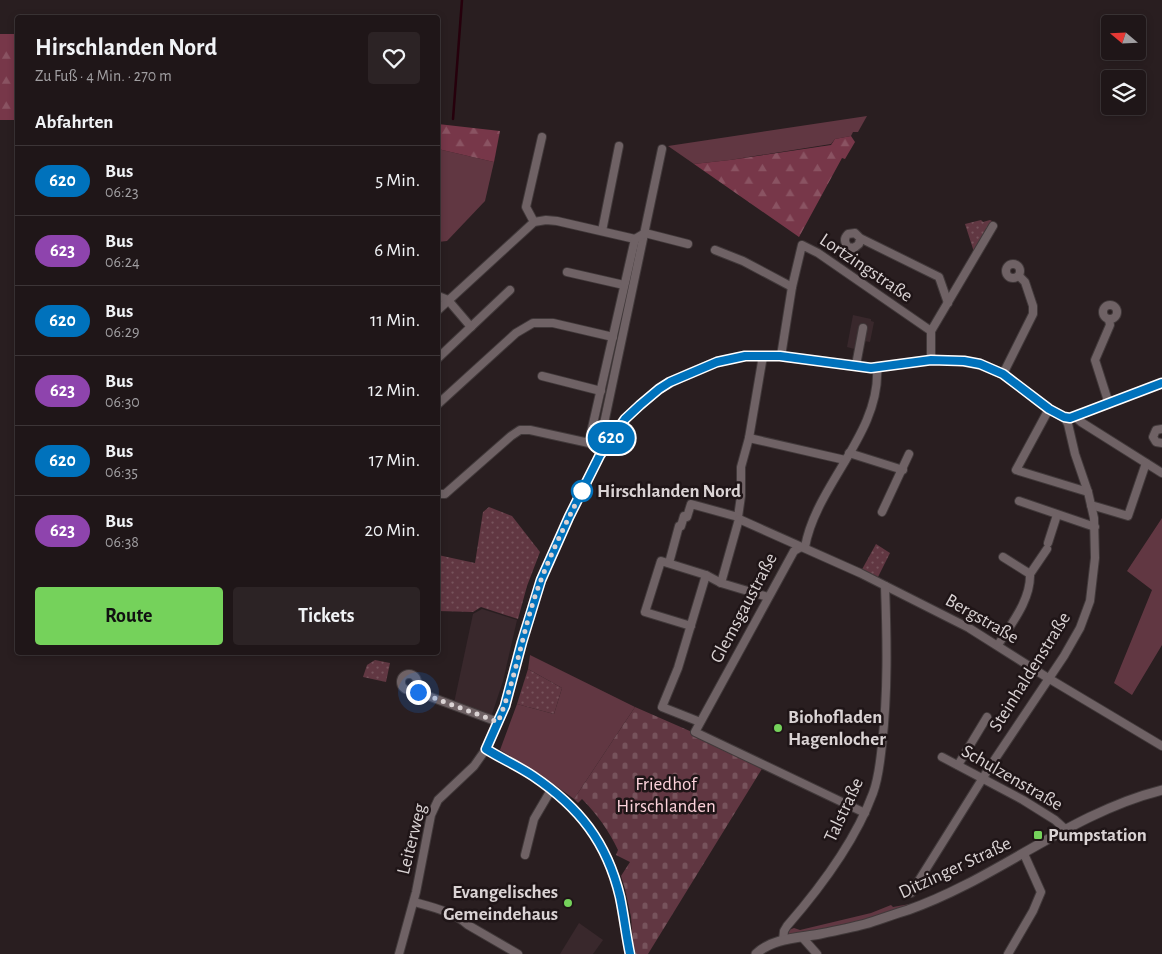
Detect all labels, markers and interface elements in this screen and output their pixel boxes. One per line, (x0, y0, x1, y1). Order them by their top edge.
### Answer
north arrow (1101, 15, 1146, 60)
map controls (1101, 15, 1146, 115)
button: heart (368, 32, 420, 84)
text: Hirschlanden Nord (35, 36, 217, 60)
text: Zu Fuß · 4 Min. · 270 m (35, 68, 172, 84)
button: layers (1101, 70, 1146, 115)
text: Abfahrten (35, 113, 113, 132)
text: Bus (105, 162, 133, 181)
text: 5 Min. (375, 171, 420, 190)
text: 620 (49, 172, 76, 190)
text: 06:23 (105, 184, 139, 200)
street label: Lortzingstraße (816, 230, 916, 306)
text: Bus (105, 232, 133, 251)
text: 6 Min. (374, 241, 420, 260)
text: 623 (50, 242, 75, 260)
text: 06:24 (105, 254, 140, 270)
text: Bus (105, 302, 133, 321)
text: 11 Min. (370, 311, 420, 330)
text: 620 (49, 312, 76, 330)
text: 06:29 (105, 324, 139, 340)
text: Bus (105, 372, 133, 391)
text: 12 Min. (368, 381, 420, 400)
text: 623 (50, 382, 75, 400)
text: 06:30 (105, 394, 140, 410)
line badge: 620 (582, 422, 640, 454)
text: 620 (598, 429, 624, 447)
text: Bus (105, 442, 133, 461)
text: 17 Min. (369, 451, 420, 470)
text: 620 (49, 452, 76, 470)
text: 06:35 (105, 464, 138, 480)
marker: Hirschlanden Nord (571, 480, 593, 502)
place label: Hirschlanden Nord (597, 482, 741, 501)
text: Bus (105, 512, 133, 531)
text: 20 Min. (364, 521, 420, 540)
text: 623 (50, 522, 75, 540)
text: 06:38 (105, 534, 139, 550)
street label: Glemsgaustraße (707, 550, 781, 666)
button: Route (35, 587, 223, 645)
button: Tickets (233, 587, 420, 645)
street label: Bergstraße (942, 590, 1022, 648)
street label: Steinhaldenstraße (986, 609, 1074, 735)
your location (406, 680, 431, 705)
place label: Biohofladen Hagenlocher (788, 708, 886, 749)
marker: Biohofladen Hagenlocher (772, 722, 784, 734)
street label: Schulzenstraße (958, 741, 1066, 815)
park label: Friedhof Hirschlanden (616, 775, 716, 816)
street label: Talstraße (821, 775, 867, 845)
street label: Leiterweg (394, 801, 430, 876)
place label: Pumpstation (1048, 826, 1147, 845)
marker: Pumpstation (1032, 829, 1044, 841)
street label: Ditzinger Straße (896, 834, 1014, 902)
place label: Evangelisches Gemeindehaus (443, 883, 558, 924)
marker: Evangelisches Gemeindehaus (562, 897, 574, 909)

